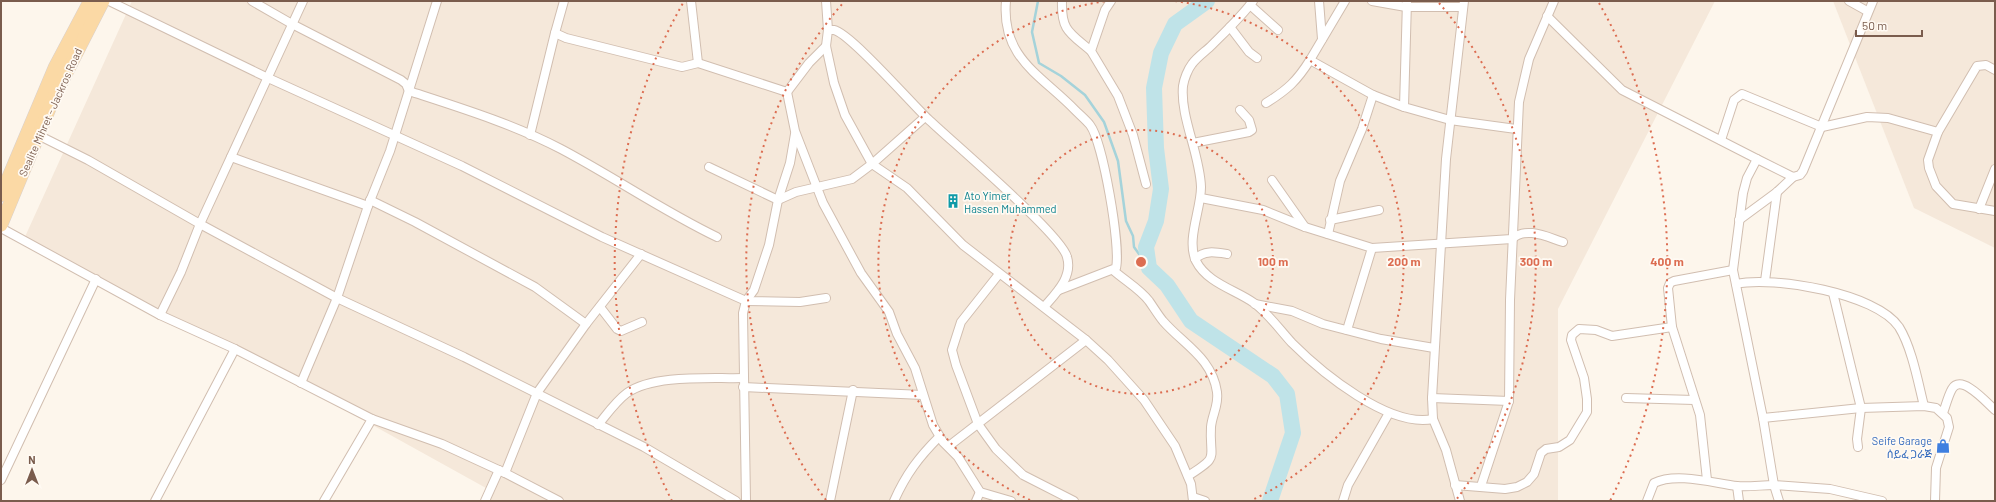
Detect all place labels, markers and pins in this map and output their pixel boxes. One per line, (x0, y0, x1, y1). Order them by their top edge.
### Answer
place label: Ato Yimer Hassen Muhammed (964, 189, 1057, 215)
building icon: Ato Yimer Hassen Muhammed (945, 193, 961, 209)
centre of rings (1134, 255, 1148, 269)
place label: Seife Garage ሰይፈ ጋራጅ (1872, 434, 1932, 460)
shop icon: Seife Garage ሰይፈ ጋራጅ (1935, 438, 1951, 454)

